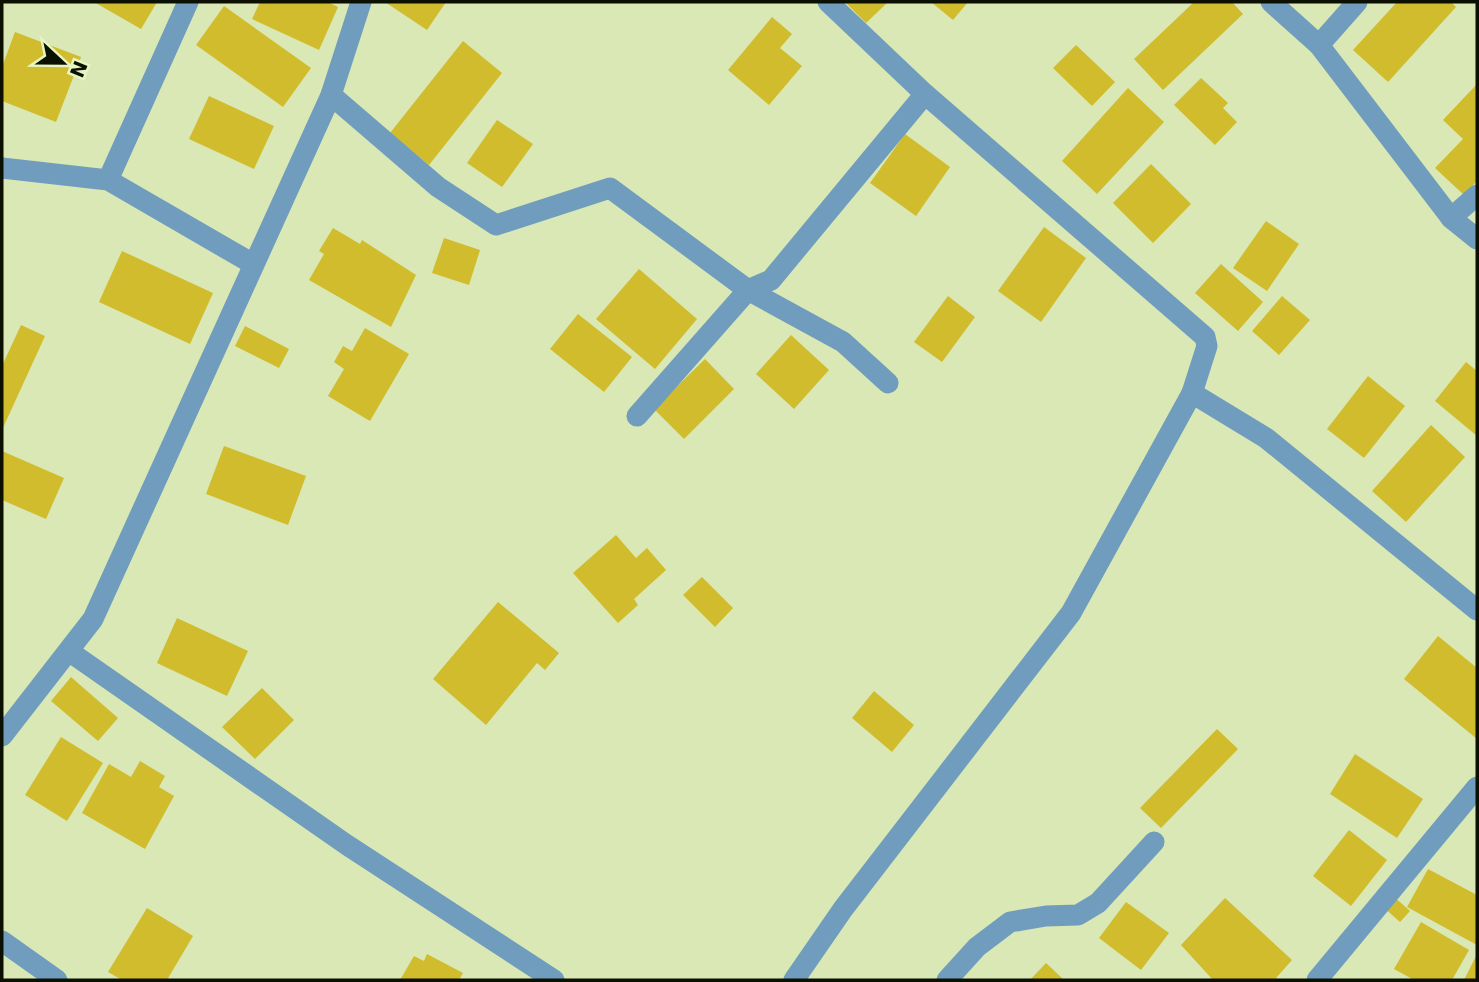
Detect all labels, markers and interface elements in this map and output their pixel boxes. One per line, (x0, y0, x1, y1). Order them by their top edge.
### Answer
north arrow (28, 28, 98, 98)
text: N (66, 58, 92, 81)

